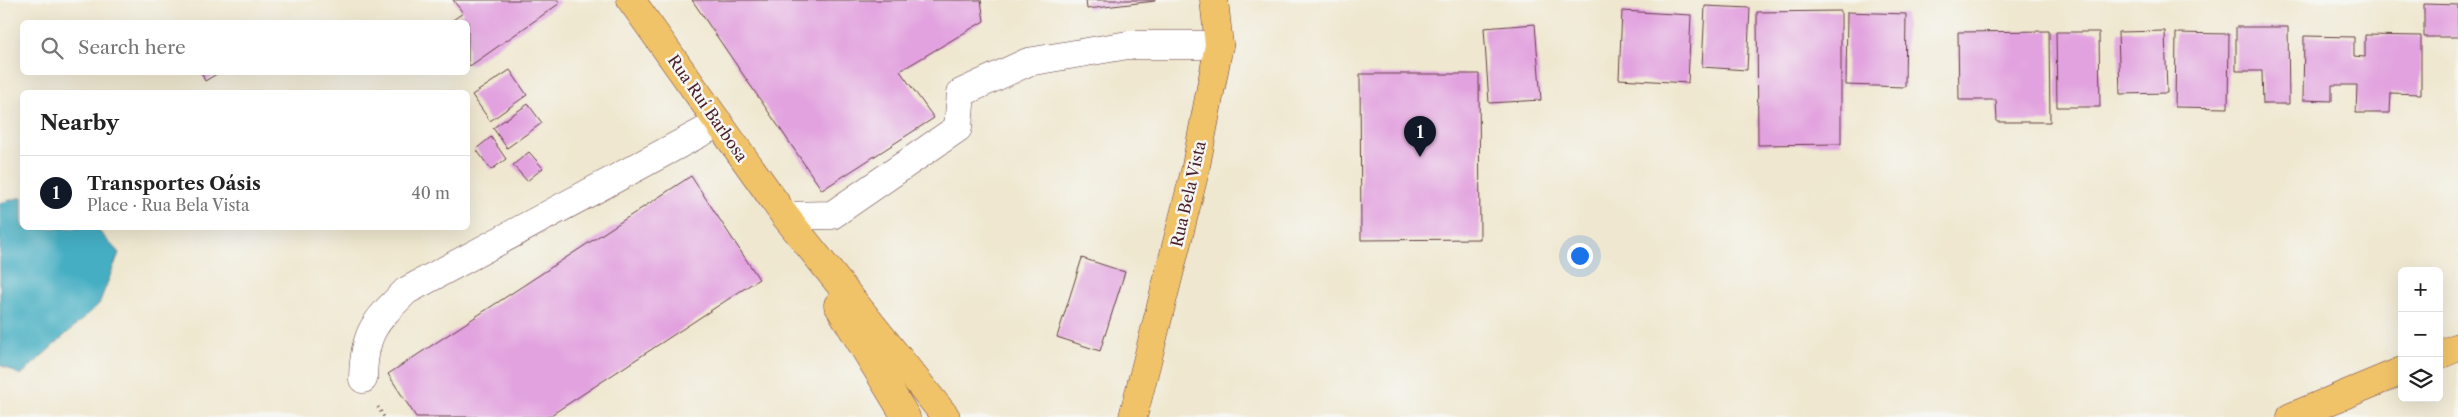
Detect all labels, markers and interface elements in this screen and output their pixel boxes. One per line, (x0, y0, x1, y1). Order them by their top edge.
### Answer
search box (20, 20, 470, 75)
icon: search (38, 34, 66, 62)
text: Search here (78, 36, 186, 59)
street label: Rua Ruí Barbosa (664, 51, 753, 166)
text: Nearby (40, 110, 119, 135)
pin: 1 (1404, 116, 1436, 157)
street label: Rua Bela Vista (1166, 138, 1210, 249)
text: Transportes Oásis (87, 172, 261, 195)
text: 1 (52, 183, 60, 203)
text: 40 m (411, 183, 450, 203)
text: Place · Rua Bela Vista (87, 195, 249, 215)
your location (1567, 243, 1593, 269)
map controls (2398, 267, 2443, 402)
button: + (2398, 267, 2443, 312)
button: − (2398, 312, 2443, 357)
button: layers (2398, 357, 2443, 402)

